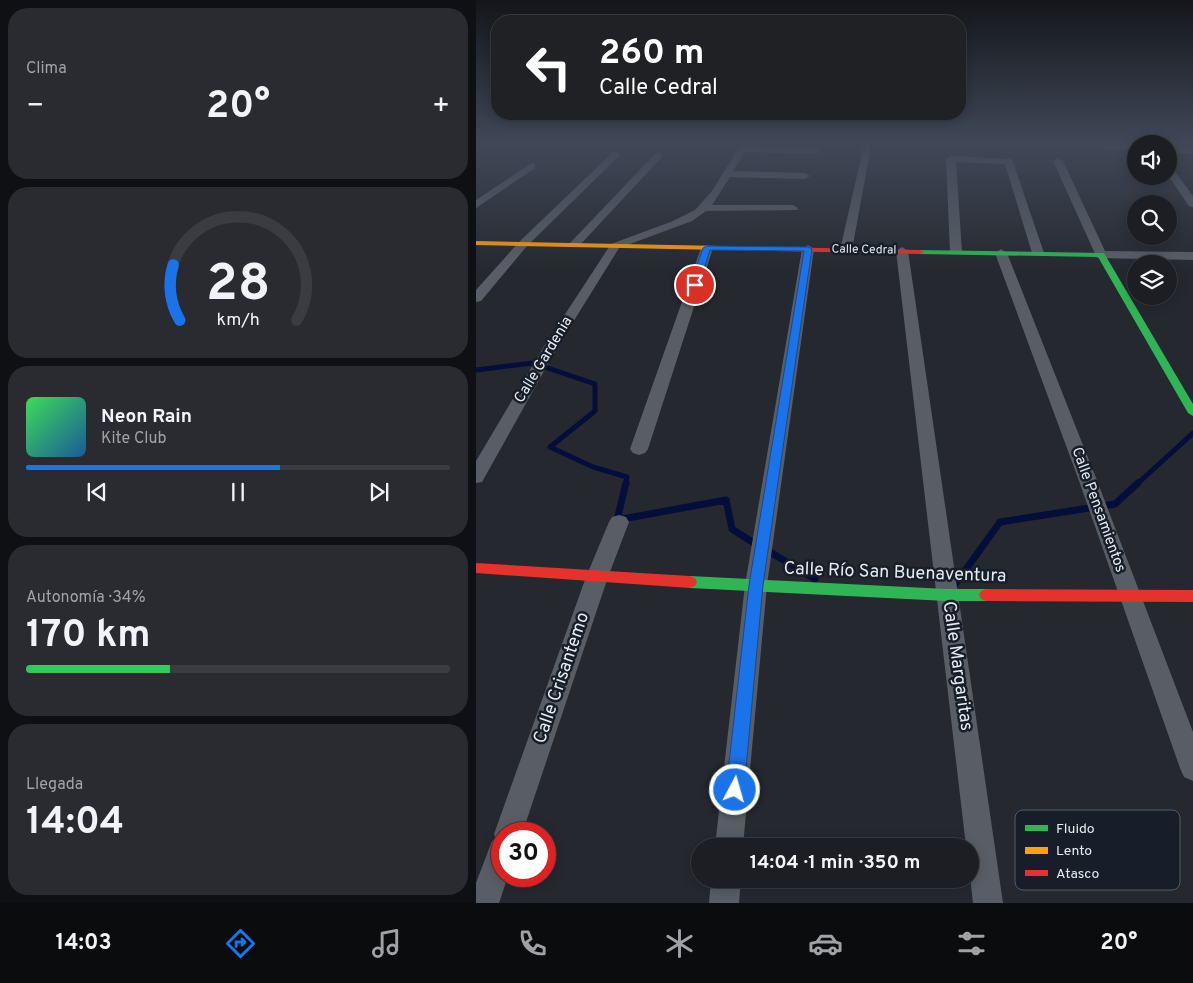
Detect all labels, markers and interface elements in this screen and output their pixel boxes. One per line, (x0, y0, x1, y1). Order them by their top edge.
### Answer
text: 260 m (599, 32, 704, 76)
icon: left (516, 35, 581, 100)
text: Clima (26, 59, 67, 79)
text: Calle Cedral (599, 75, 718, 102)
text: 20° (206, 83, 270, 132)
text: − (26, 89, 44, 125)
text: + (432, 89, 450, 125)
map controls (1127, 135, 1177, 305)
button: sound (1127, 135, 1177, 185)
button: search (1127, 195, 1177, 245)
street label: Calle Cedral (831, 241, 897, 259)
text: 28 (206, 253, 270, 319)
button: layers (1127, 255, 1177, 305)
pin (674, 264, 716, 306)
icon: arrive (681, 271, 709, 299)
text: km/h (216, 309, 260, 332)
street label: Calle Gardenia (511, 313, 577, 407)
text: Neon Rain (101, 405, 192, 429)
text: Kite Club (101, 429, 166, 449)
street label: Calle Pensamientos (1067, 445, 1129, 575)
icon: previous (83, 478, 111, 506)
icon: pause (224, 478, 252, 506)
icon: next (365, 478, 393, 506)
street label: Calle Río San Buenaventura (783, 558, 1007, 588)
text: Autonomía · 34% (26, 588, 146, 608)
street label: Calle Margaritas (937, 600, 977, 732)
street label: Calle Crisantemo (529, 609, 595, 747)
text: 170 km (26, 612, 151, 661)
position arrow (708, 763, 760, 815)
text: Llegada (26, 775, 83, 795)
text: 14:04 (26, 799, 124, 848)
legend (1015, 810, 1180, 890)
text: Fluido (1056, 821, 1095, 838)
speed limit sign: 30 (491, 822, 556, 887)
text: Lento (1056, 843, 1092, 860)
text: 14:04 · 1 min · 350 m (750, 851, 920, 875)
text: Atasco (1056, 866, 1099, 883)
icon: directions (223, 926, 258, 961)
icon: music (369, 926, 404, 961)
icon: phone (515, 926, 550, 961)
icon: climate (662, 926, 697, 961)
icon: car (808, 926, 843, 961)
icon: filters (954, 926, 989, 961)
text: 14:03 (56, 930, 112, 957)
text: 20° (1100, 930, 1137, 957)

